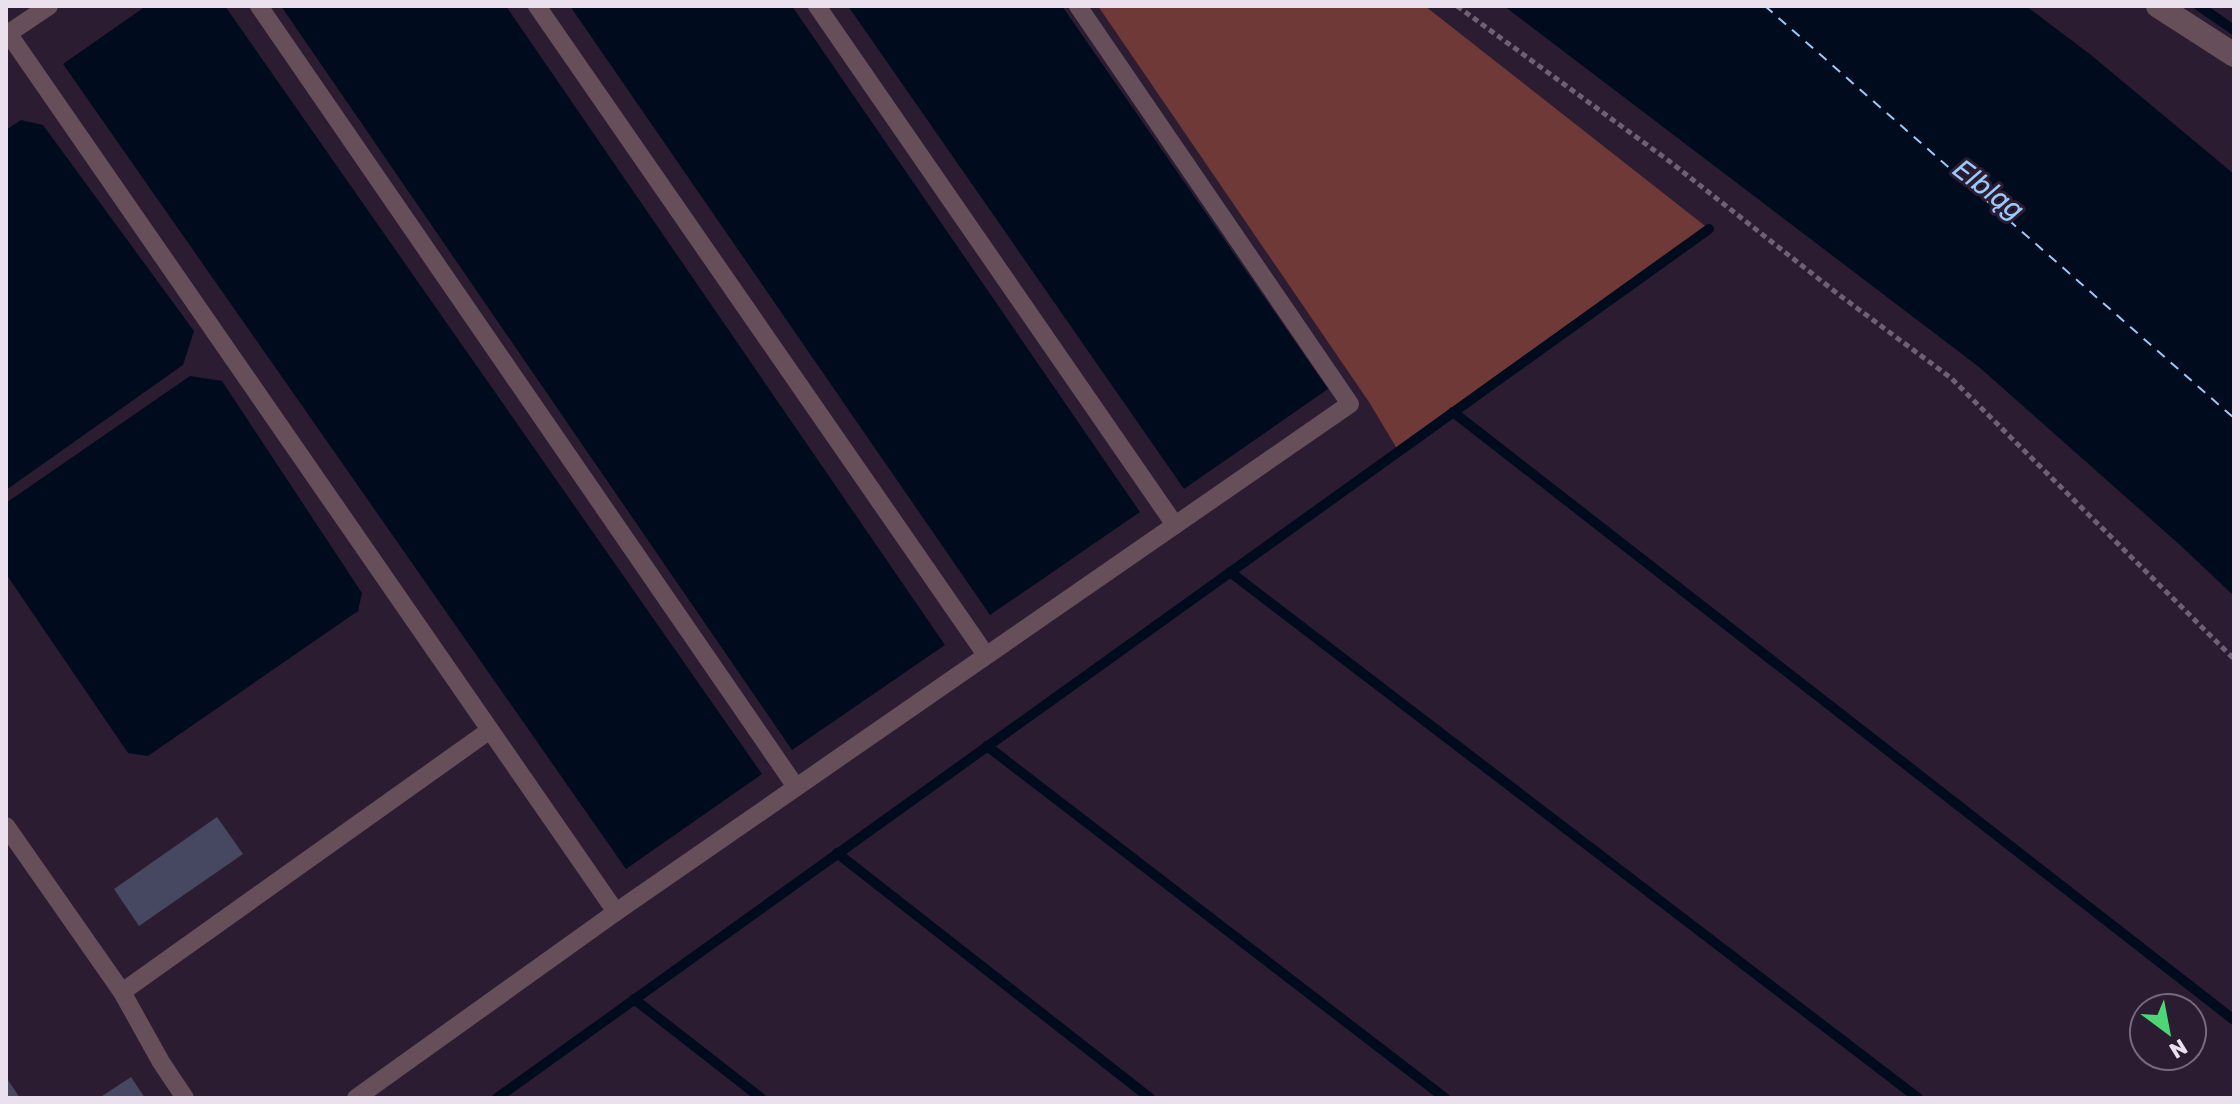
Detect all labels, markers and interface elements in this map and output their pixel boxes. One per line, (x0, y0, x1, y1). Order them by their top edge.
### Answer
water label: Elbląg (1947, 152, 2031, 227)
north arrow (2128, 992, 2208, 1072)
text: N (2164, 1033, 2192, 1064)

